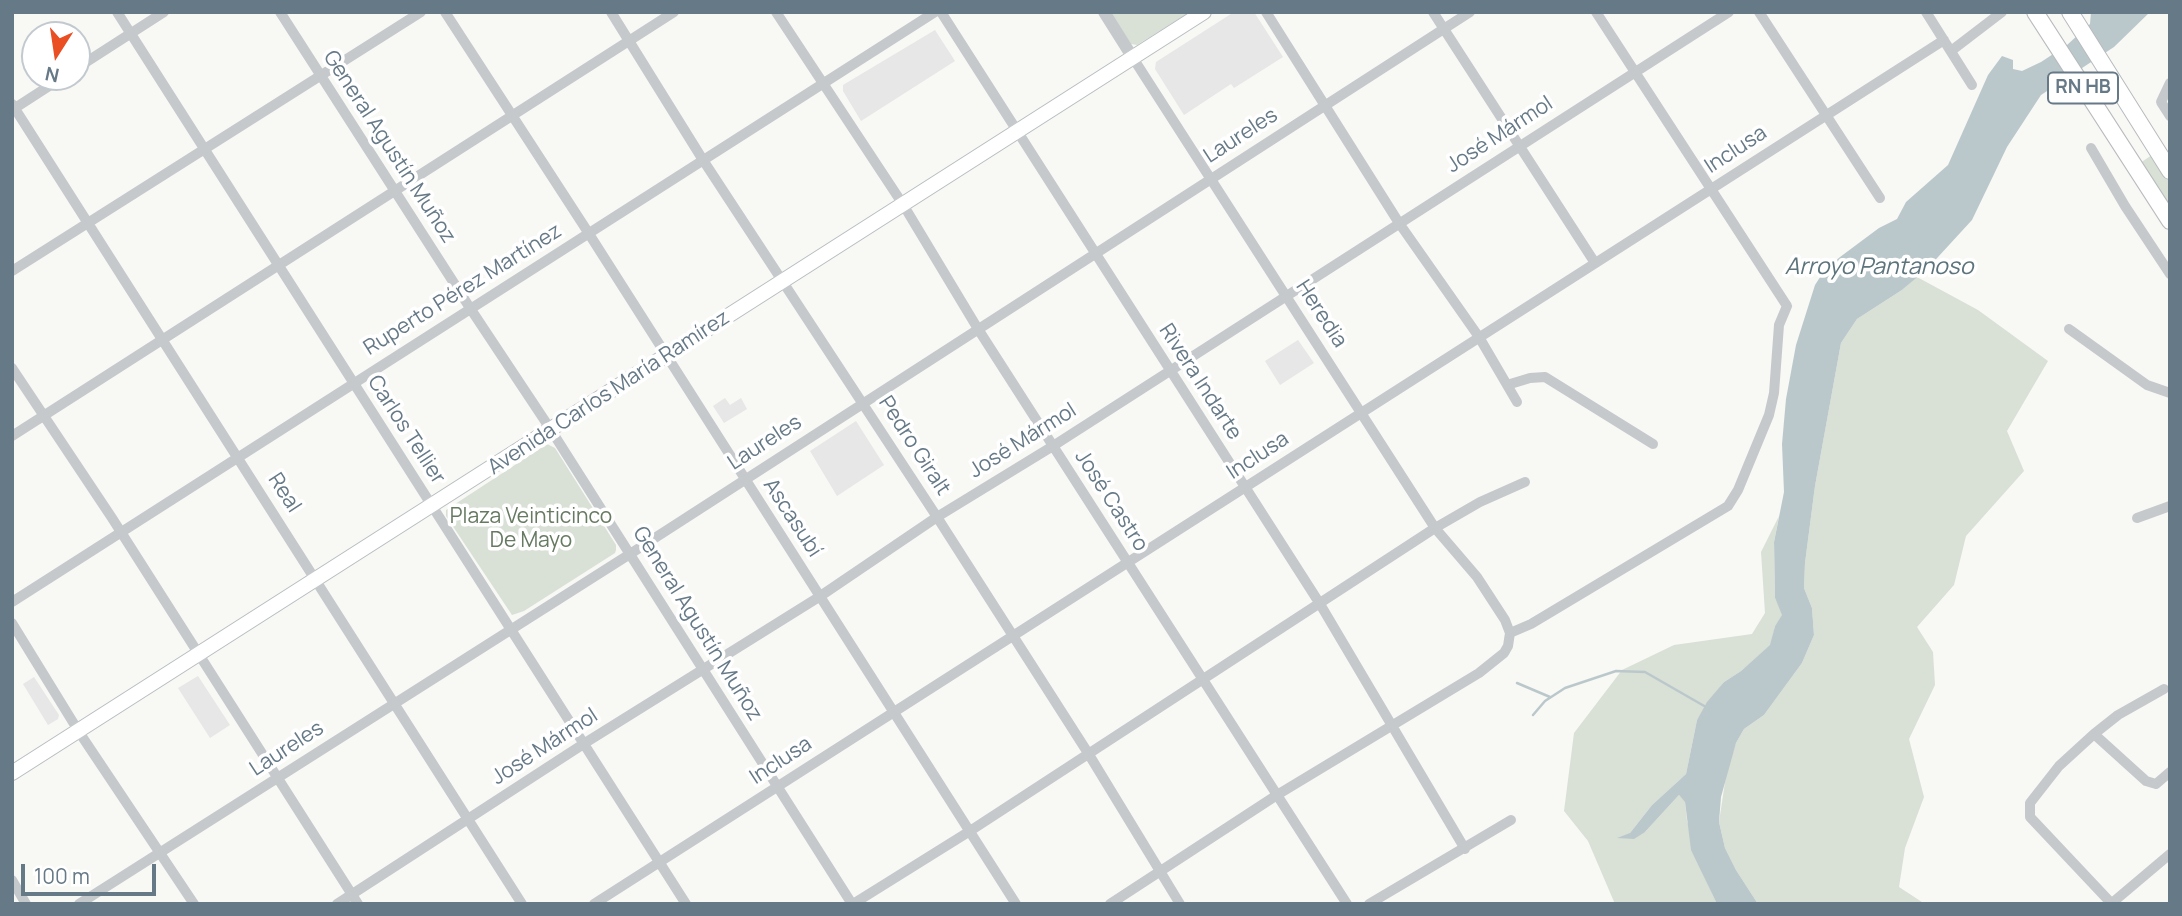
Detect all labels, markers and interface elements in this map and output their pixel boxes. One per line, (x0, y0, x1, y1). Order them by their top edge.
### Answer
north arrow (21, 21, 91, 91)
street label: General Agustín Muñoz (317, 46, 461, 248)
text: N (43, 60, 61, 89)
road number: RN HB (2048, 72, 2118, 104)
street label: José Mármol (1442, 91, 1558, 179)
street label: Laureles (1199, 103, 1283, 169)
street label: Inclusa (1700, 121, 1772, 179)
street label: Ruperto Pérez Martínez (359, 219, 567, 361)
water label: Arroyo Pantanoso (1785, 254, 1973, 282)
street label: Heredia (1290, 276, 1352, 352)
street label: Avenida Carlos María Ramírez (483, 305, 735, 481)
street label: Rivera Indarte (1153, 319, 1247, 445)
street label: Carlos Tellier (362, 371, 450, 489)
street label: Pedro Giralt (873, 392, 955, 500)
street label: José Mármol (965, 398, 1081, 484)
street label: Laureles (723, 410, 807, 476)
street label: Inclusa (1222, 427, 1294, 485)
street label: José Castro (1069, 446, 1153, 556)
street label: Real (262, 469, 306, 517)
street label: Ascasubí (757, 474, 827, 562)
park label: Plaza Veinticinco De Mayo (450, 504, 612, 554)
street label: General Agustín Muñoz (627, 522, 767, 726)
street label: José Mármol (487, 703, 603, 791)
street label: Laureles (245, 716, 329, 782)
street label: Inclusa (745, 732, 817, 790)
scale bar (24, 850, 159, 894)
text: 100 m (34, 862, 90, 890)

